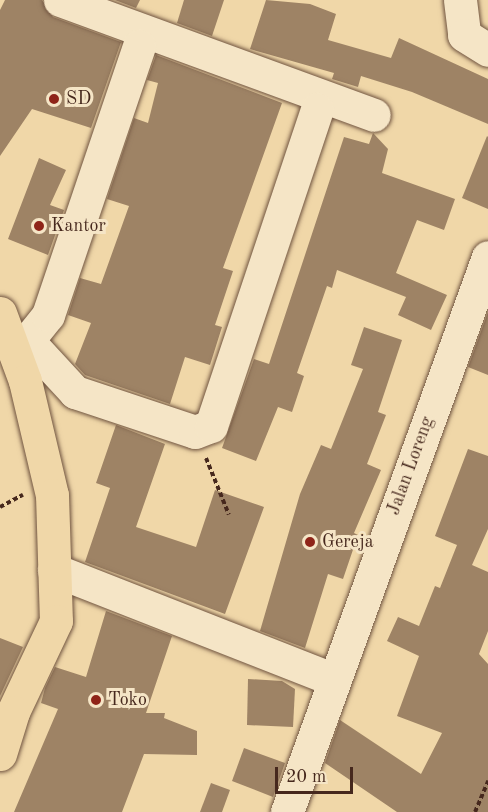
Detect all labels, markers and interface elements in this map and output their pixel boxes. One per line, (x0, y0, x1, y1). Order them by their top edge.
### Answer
place label: SD (66, 88, 91, 110)
marker: SD (47, 92, 61, 106)
place label: Kantor (51, 215, 106, 237)
marker: Kantor (32, 219, 46, 233)
street label: Jalan Loreng (383, 414, 439, 518)
place label: Gereja (322, 531, 374, 553)
marker: Gereja (303, 535, 317, 549)
place label: Toko (108, 689, 147, 711)
marker: Toko (89, 693, 103, 707)
scale bar (278, 755, 356, 793)
text: 20 m (286, 768, 326, 786)

